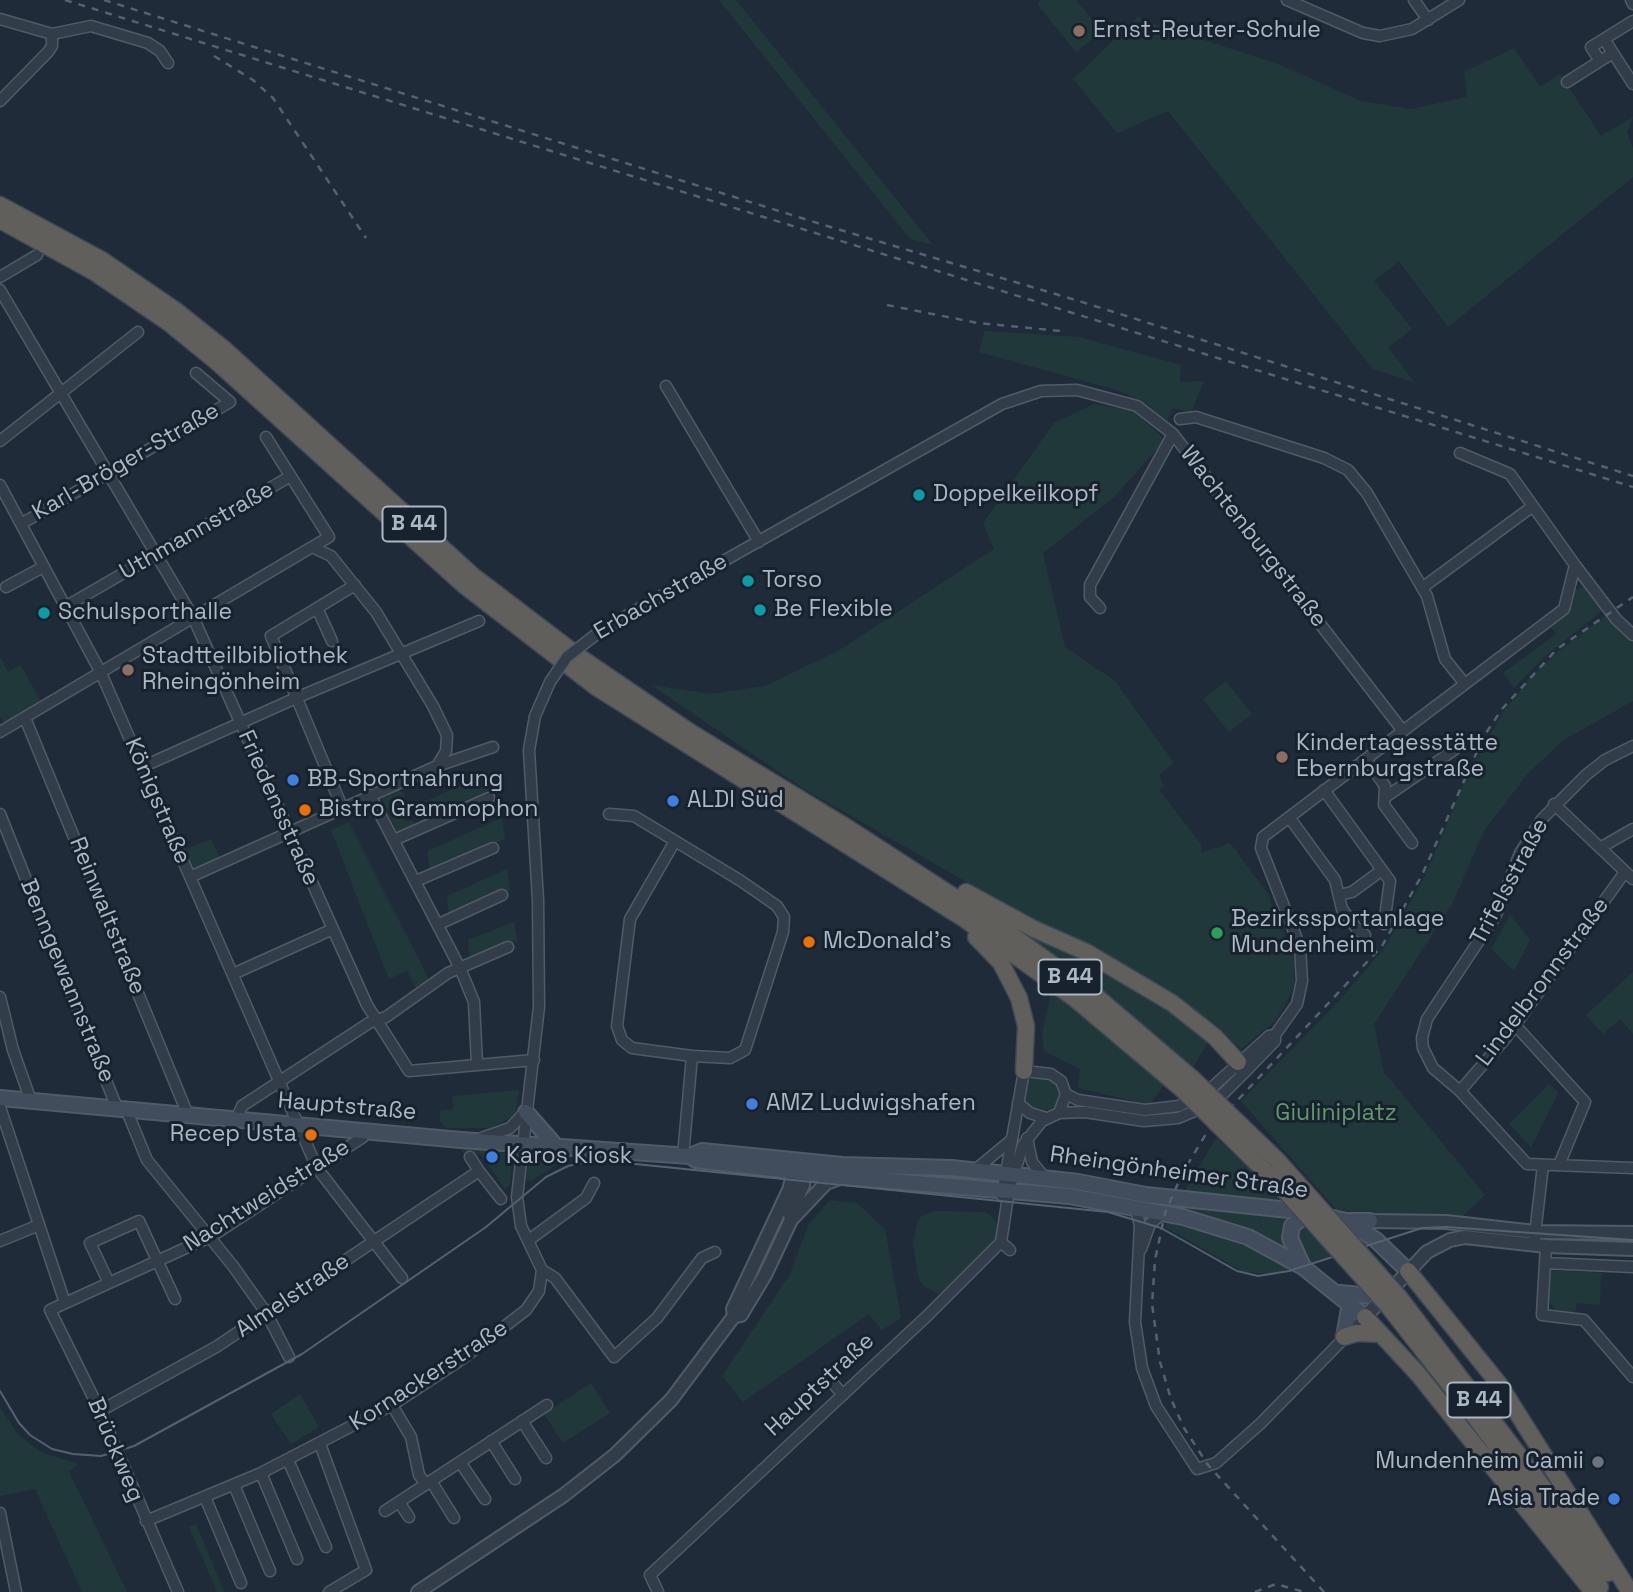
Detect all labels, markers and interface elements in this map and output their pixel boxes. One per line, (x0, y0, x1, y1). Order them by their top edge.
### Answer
place label: Ernst-Reuter-Schule (1093, 17, 1321, 45)
marker: Ernst-Reuter-Schule (1071, 23, 1087, 39)
street label: Karl-Bröger-Straße (28, 397, 224, 527)
street label: Wachtenburgstraße (1174, 441, 1332, 633)
street label: Uthmannstraße (115, 476, 279, 586)
place label: Doppelkeilkopf (933, 481, 1098, 509)
marker: Doppelkeilkopf (911, 487, 927, 503)
road number: B 44 (382, 506, 446, 542)
street label: Erbachstraße (589, 548, 733, 646)
place label: Torso (762, 567, 822, 595)
marker: Torso (740, 573, 756, 589)
place label: Be Flexible (774, 596, 893, 624)
place label: Schulsporthalle (58, 599, 232, 627)
marker: Be Flexible (752, 602, 768, 618)
marker: Schulsporthalle (36, 605, 52, 621)
place label: Stadtteilbibliothek Rheingönheim (142, 643, 348, 697)
marker: Stadtteilbibliothek Rheingönheim (120, 662, 136, 678)
street label: Friedensstraße (231, 726, 325, 890)
place label: Kindertagesstätte Ebernburgstraße (1296, 730, 1498, 784)
street label: Königstraße (118, 734, 196, 868)
marker: Kindertagesstätte Ebernburgstraße (1274, 749, 1290, 765)
place label: BB-Sportnahrung (307, 766, 503, 794)
marker: BB-Sportnahrung (285, 772, 301, 788)
place label: ALDI Süd (687, 787, 784, 815)
marker: ALDI Süd (665, 793, 681, 809)
place label: Bistro Grammophon (319, 796, 538, 824)
marker: Bistro Grammophon (297, 802, 313, 818)
street label: Trifelsstraße (1465, 814, 1555, 950)
street label: Reinwaltstraße (63, 833, 151, 999)
street label: Benngewannstraße (14, 875, 120, 1087)
street label: Lindelbronnstraße (1471, 892, 1615, 1072)
place label: Bezirkssportanlage Mundenheim (1231, 906, 1444, 960)
marker: Bezirkssportanlage Mundenheim (1209, 925, 1225, 941)
place label: McDonald's (823, 928, 952, 956)
marker: McDonald's (801, 934, 817, 950)
road number: B 44 (1038, 960, 1102, 995)
street label: Hauptstraße (277, 1087, 417, 1127)
place label: AMZ Ludwigshafen (766, 1090, 976, 1118)
marker: AMZ Ludwigshafen (744, 1096, 760, 1112)
park label: Giuliniplatz (1275, 1100, 1397, 1128)
place label: Recep Usta (170, 1121, 297, 1149)
marker: Recep Usta (303, 1127, 319, 1143)
street label: Nachtweidstraße (179, 1134, 355, 1258)
street label: Rheingönheimer Straße (1048, 1141, 1310, 1205)
place label: Karos Kiosk (506, 1143, 632, 1171)
marker: Karos Kiosk (484, 1149, 500, 1165)
street label: Almelstraße (231, 1248, 355, 1344)
street label: Kornackerstraße (345, 1315, 513, 1437)
street label: Hauptstraße (760, 1327, 880, 1443)
road number: B 44 (1448, 1382, 1510, 1418)
street label: Brückweg (81, 1394, 149, 1506)
place label: Mundenheim Camii (1375, 1448, 1584, 1476)
marker: Mundenheim Camii (1590, 1454, 1606, 1470)
place label: Asia Trade (1487, 1485, 1600, 1513)
marker: Asia Trade (1606, 1491, 1622, 1507)

